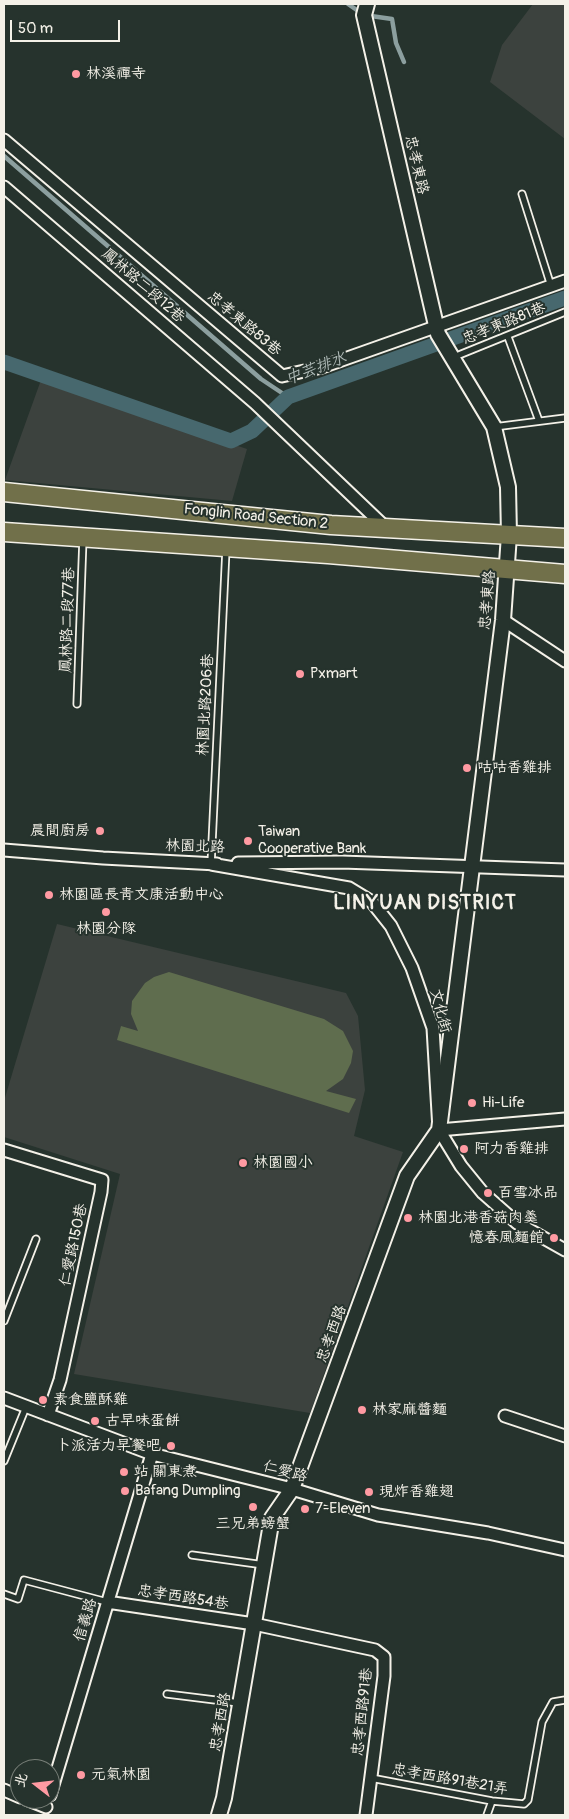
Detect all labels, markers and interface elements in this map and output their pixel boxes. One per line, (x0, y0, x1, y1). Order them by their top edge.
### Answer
scale bar (12, 10, 122, 42)
text: 50 m (18, 19, 53, 38)
place label: 林溪禪寺 (86, 65, 146, 83)
marker: 林溪禪寺 (70, 68, 82, 80)
street label: 忠孝東路 (400, 134, 432, 196)
street label: 鳳林路二段12巷 (98, 245, 188, 327)
street label: 忠孝東路83巷 (203, 288, 285, 360)
street label: 忠孝東路81巷 (460, 299, 548, 349)
water label: 中芸排水 (283, 349, 349, 389)
street label: Fonglin Road Section 2 (183, 500, 329, 534)
street label: 鳳林路二段77巷 (57, 567, 79, 673)
street label: 忠孝東路 (476, 569, 500, 631)
street label: 林園北路206巷 (194, 653, 218, 757)
place label: Pxmart (310, 665, 357, 683)
marker: Pxmart (294, 668, 306, 680)
place label: 咕咕香雞排 (477, 759, 552, 777)
marker: 咕咕香雞排 (461, 762, 473, 774)
place label: 晨間廚房 (30, 822, 90, 840)
place label: Taiwan Cooperative Bank (258, 823, 366, 858)
marker: 晨間廚房 (94, 825, 106, 837)
marker: Taiwan Cooperative Bank (242, 835, 254, 847)
street label: 林園北路 (165, 837, 225, 857)
place label: 林園區長青文康活動中心 (59, 886, 224, 904)
marker: 林園區長青文康活動中心 (43, 889, 55, 901)
district label: LINYUAN DISTRICT (331, 892, 519, 916)
marker: 林園分隊 (100, 906, 112, 918)
place label: 林園分隊 (76, 920, 136, 938)
street label: 文化街 (425, 987, 455, 1035)
place label: Hi-Life (482, 1094, 524, 1112)
marker: Hi-Life (466, 1097, 478, 1109)
place label: 阿力香雞排 (474, 1140, 549, 1158)
marker: 阿力香雞排 (458, 1143, 470, 1155)
place label: 林園國小 (253, 1154, 313, 1172)
marker: 林園國小 (237, 1157, 249, 1169)
place label: 百雪冰品 (498, 1184, 558, 1202)
marker: 百雪冰品 (482, 1187, 494, 1199)
street label: 仁愛路150巷 (56, 1202, 92, 1288)
place label: 林園北港香菇肉羮 (418, 1209, 538, 1227)
marker: 林園北港香菇肉羮 (402, 1212, 414, 1224)
place label: 憶春風麵館 (469, 1229, 544, 1247)
marker: 憶春風麵館 (548, 1232, 560, 1244)
street label: 忠孝西路 (313, 1303, 351, 1365)
place label: 素食鹽酥雞 (53, 1391, 128, 1409)
marker: 素食鹽酥雞 (37, 1394, 49, 1406)
place label: 林家麻醬麵 (372, 1401, 447, 1419)
marker: 林家麻醬麵 (356, 1404, 368, 1416)
place label: 古早味蛋餅 (105, 1412, 180, 1430)
marker: 古早味蛋餅 (89, 1415, 101, 1427)
place label: 卜派活力早餐吧 (56, 1437, 161, 1455)
marker: 卜派活力早餐吧 (165, 1440, 177, 1452)
street label: 仁愛路 (261, 1457, 309, 1487)
place label: 站 關東煮 (134, 1463, 197, 1481)
marker: 站 關東煮 (118, 1466, 130, 1478)
place label: Bafang Dumpling (135, 1482, 241, 1500)
place label: 現炸香雞翅 (379, 1483, 454, 1501)
marker: Bafang Dumpling (119, 1485, 131, 1497)
marker: 現炸香雞翅 (363, 1486, 375, 1498)
place label: 7-Eleven (315, 1500, 370, 1518)
marker: 三兄弟螃蟹 (247, 1501, 259, 1513)
marker: 7-Eleven (299, 1503, 311, 1515)
place label: 三兄弟螃蟹 (216, 1515, 290, 1533)
street label: 忠孝西路54巷 (136, 1582, 230, 1614)
street label: 信義路 (71, 1596, 101, 1644)
street label: 忠孝西路91巷 (349, 1667, 377, 1757)
street label: 忠孝西路 (207, 1691, 235, 1753)
north arrow (10, 1759, 60, 1809)
street label: 忠孝西路91巷21弄 (390, 1761, 510, 1799)
place label: 元氣林園 (91, 1766, 151, 1784)
marker: 元氣林園 (75, 1769, 87, 1781)
text: 北 (11, 1771, 31, 1789)

